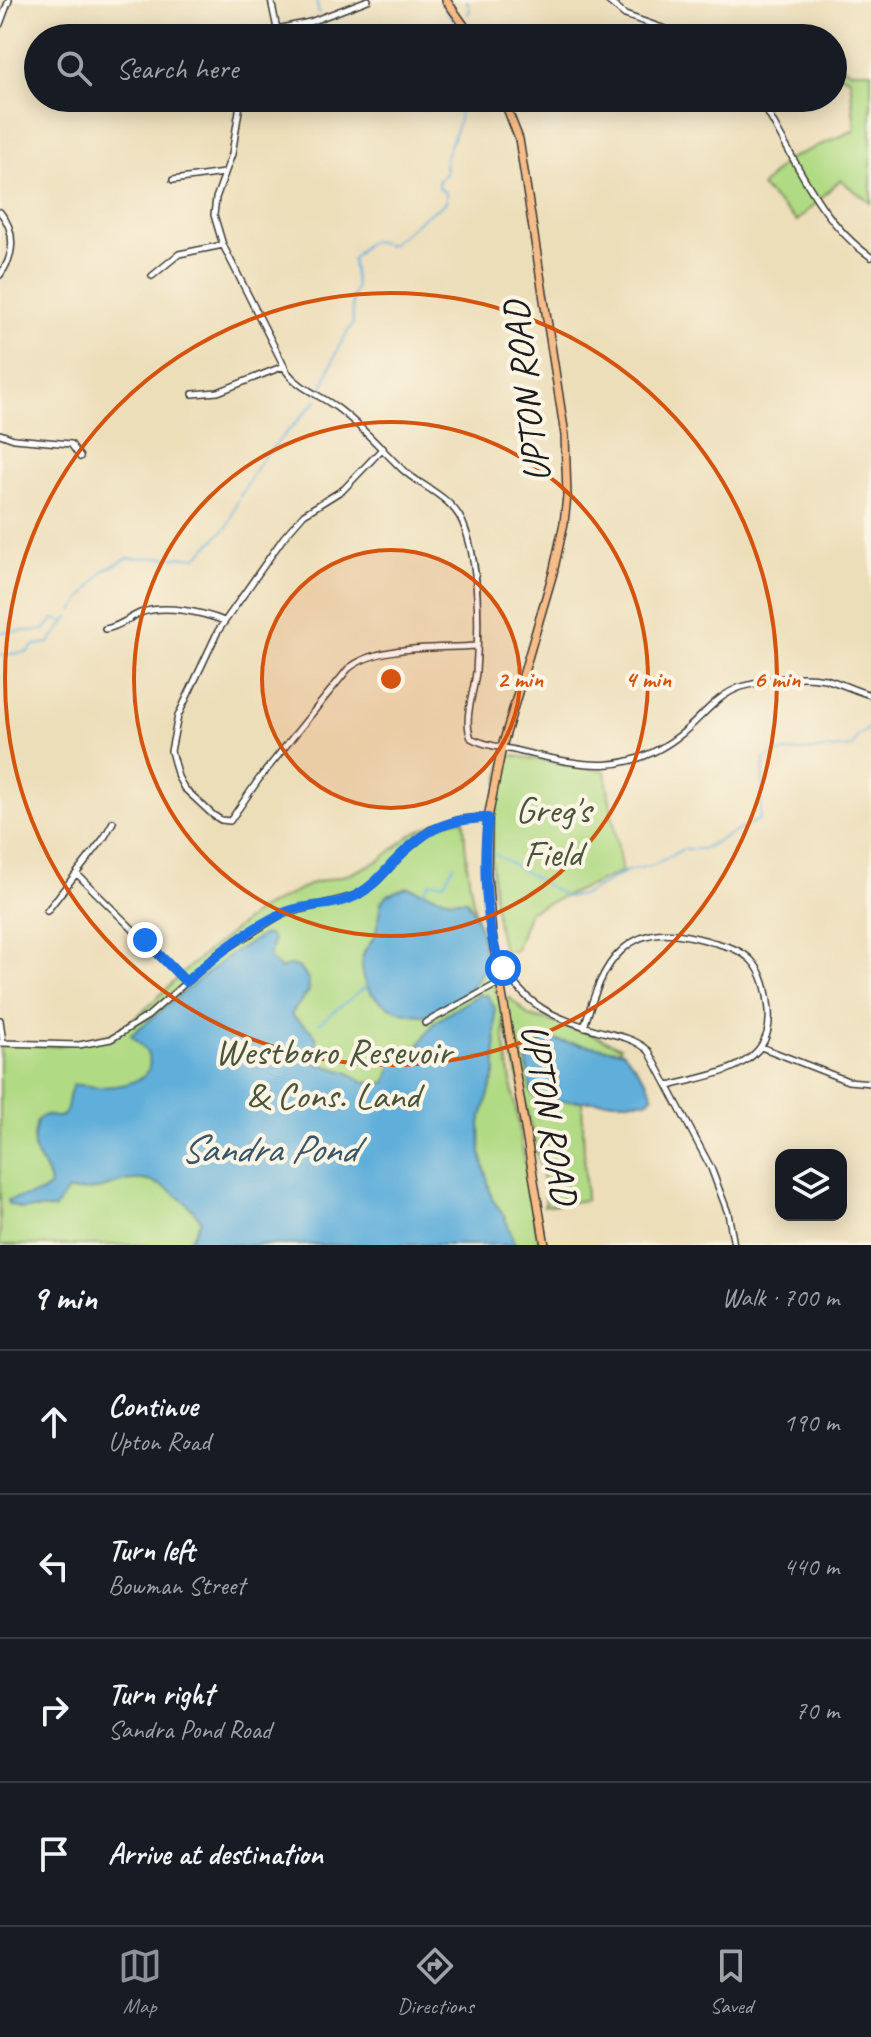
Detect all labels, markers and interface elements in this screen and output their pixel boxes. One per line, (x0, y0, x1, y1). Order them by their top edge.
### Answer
search box (24, 24, 847, 112)
icon: search (52, 46, 96, 90)
text: Search here (116, 49, 238, 87)
street label: UPTON ROAD (492, 296, 561, 485)
text: 2 min (497, 664, 544, 694)
text: 4 min (625, 664, 672, 694)
text: 6 min (754, 664, 801, 694)
centre of rings (377, 665, 405, 693)
park label: Greg's Field (515, 786, 595, 877)
route end (127, 922, 163, 958)
route start (485, 950, 521, 986)
street label: UPTON ROAD (511, 1020, 589, 1211)
park label: Westboro Resevoir & Cons. Land (215, 1028, 455, 1119)
water label: Sandra Pond (180, 1124, 368, 1174)
map controls (775, 1149, 847, 1221)
button: layers (775, 1149, 847, 1221)
text: 9 min (32, 1276, 97, 1319)
text: Walk · 700 m (722, 1281, 839, 1314)
text: Continue (108, 1387, 198, 1425)
icon: ahead (32, 1400, 76, 1444)
text: 190 m (783, 1406, 839, 1439)
text: Upton Road (108, 1425, 210, 1458)
text: Turn left (108, 1531, 195, 1569)
icon: left (32, 1544, 76, 1588)
text: 440 m (783, 1550, 839, 1583)
text: Bowman Street (108, 1569, 245, 1602)
text: Turn right (108, 1675, 213, 1713)
icon: right (32, 1688, 76, 1732)
text: 70 m (795, 1694, 839, 1727)
text: Sandra Pond Road (108, 1713, 271, 1746)
icon: arrive (32, 1832, 76, 1876)
text: Arrive at destination (108, 1835, 323, 1873)
tab: Map (118, 1944, 162, 2020)
tab: Directions (397, 1944, 474, 2020)
tab: Saved (709, 1944, 753, 2020)

